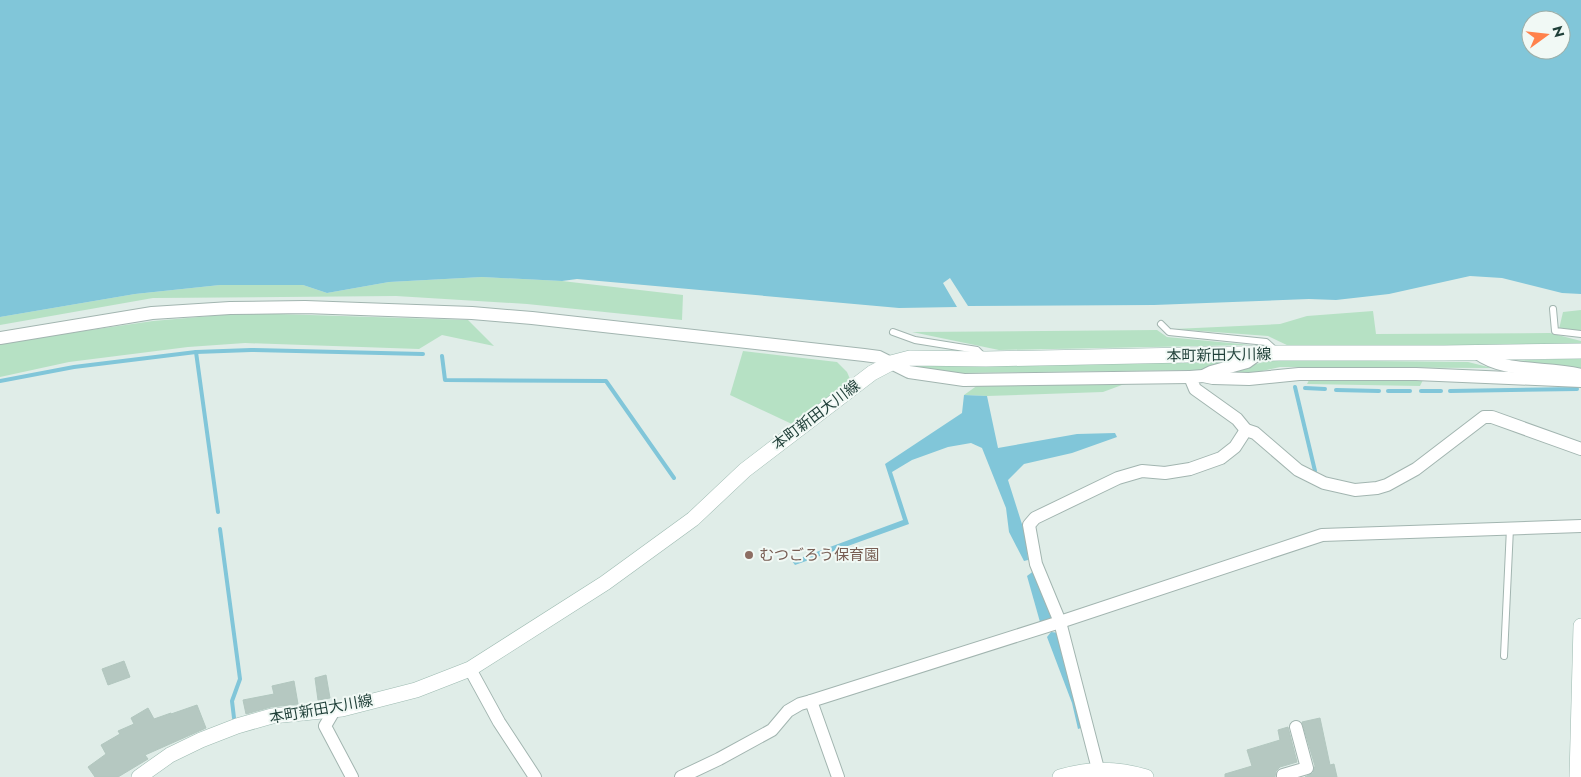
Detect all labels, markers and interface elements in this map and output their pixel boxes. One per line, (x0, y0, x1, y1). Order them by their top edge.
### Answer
north arrow (1521, 10, 1571, 60)
text: N (1547, 24, 1570, 40)
street label: 本町新田大川線 (1166, 343, 1272, 367)
street label: 本町新田大川線 (767, 375, 865, 455)
place label: むつごろう保育園 (759, 544, 879, 566)
marker: むつごろう保育園 (743, 549, 755, 561)
street label: 本町新田大川線 (267, 689, 375, 729)

